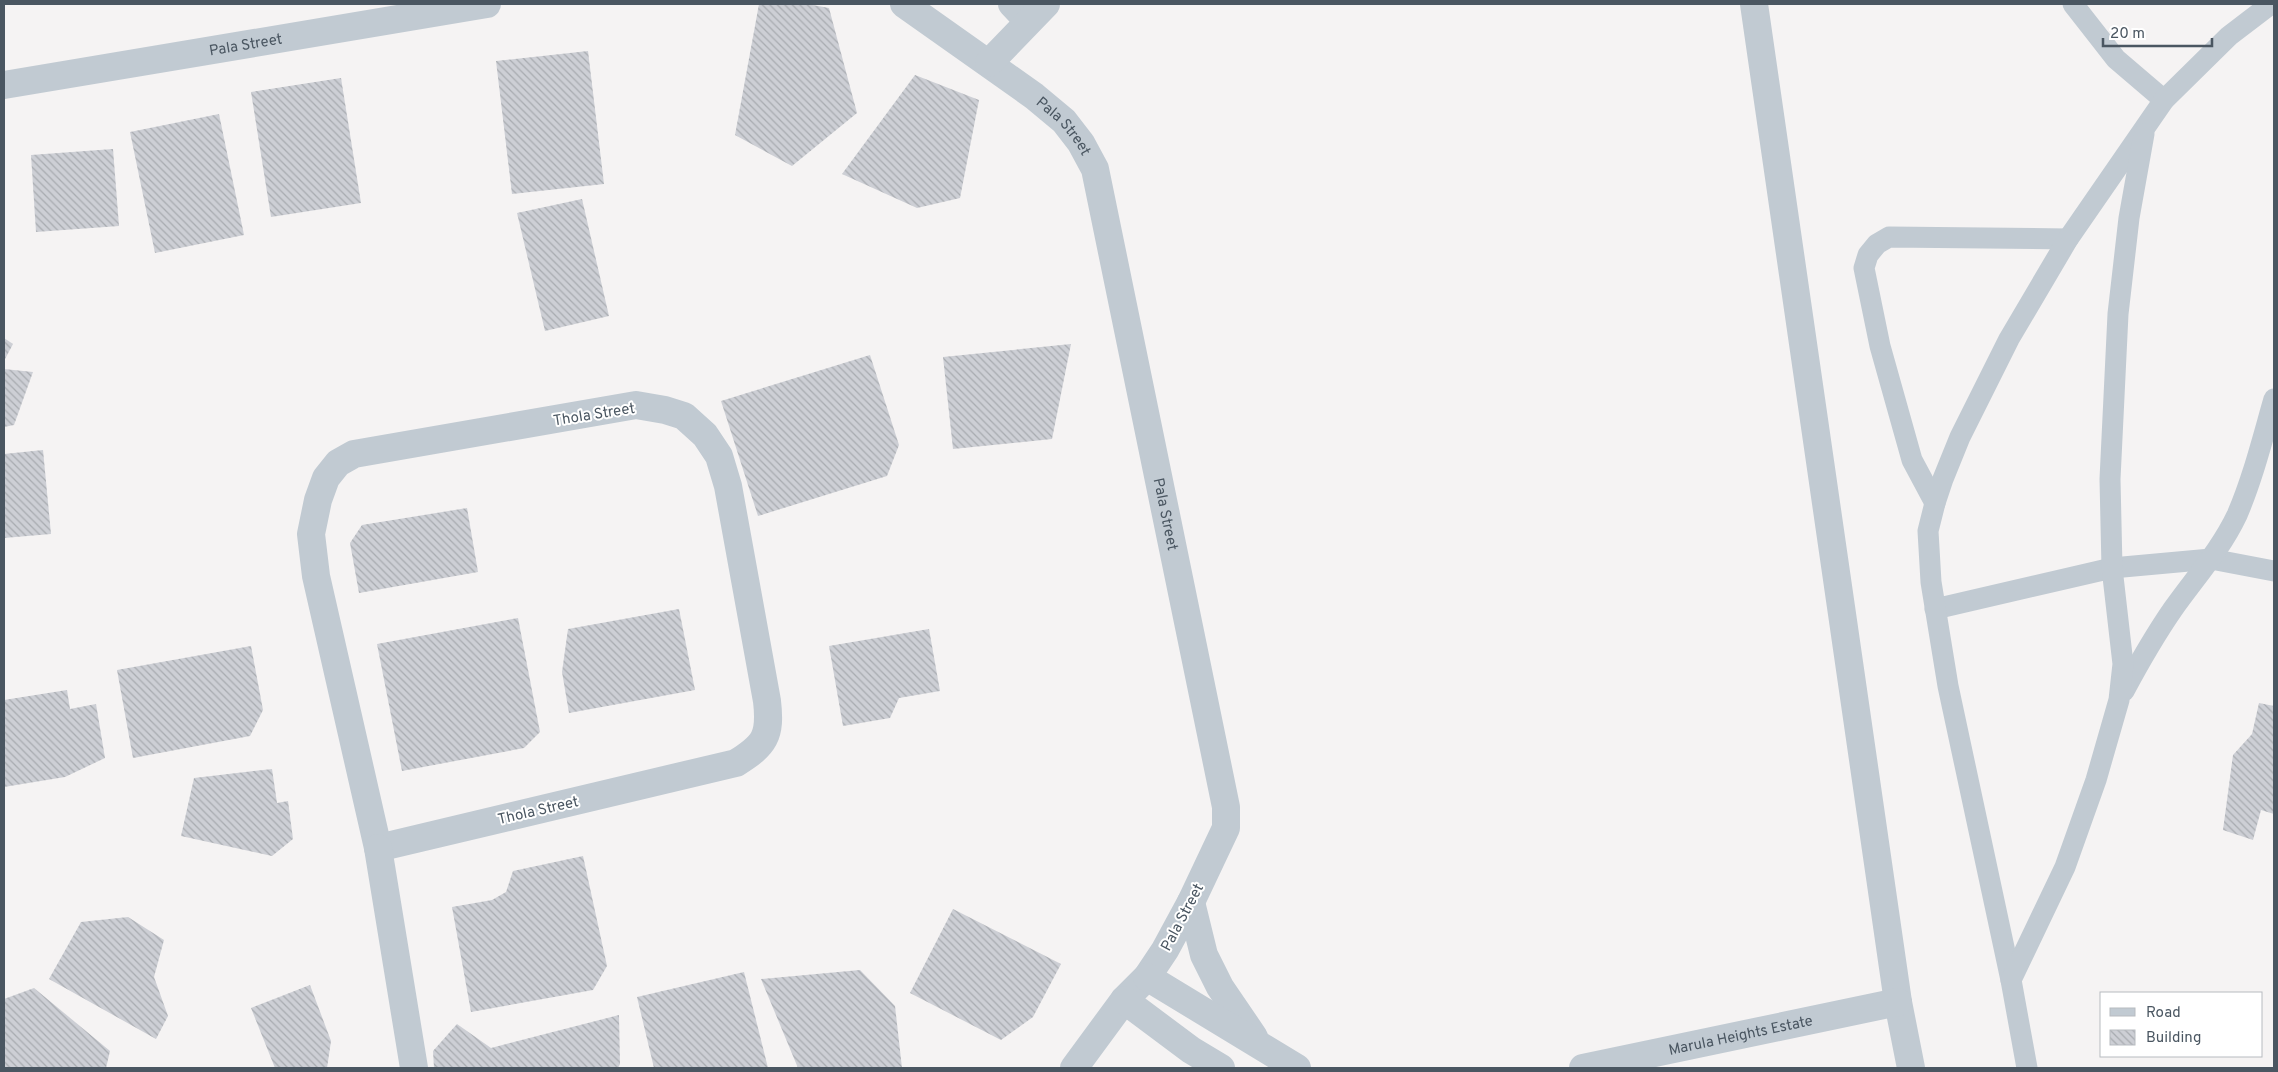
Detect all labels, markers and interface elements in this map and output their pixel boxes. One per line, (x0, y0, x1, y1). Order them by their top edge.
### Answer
scale bar (2103, 15, 2212, 47)
text: 20 m (2110, 25, 2145, 44)
street label: Pala Street (208, 30, 284, 61)
street label: Pala Street (1031, 94, 1094, 159)
street label: Thola Street (552, 400, 636, 431)
street label: Pala Street (1148, 476, 1181, 552)
street label: Thola Street (496, 793, 581, 830)
street label: Pala Street (1158, 881, 1209, 955)
legend (2100, 992, 2263, 1057)
text: Road (2146, 1004, 2181, 1023)
street label: Marula Heights Estate (1667, 1012, 1815, 1061)
text: Building (2146, 1029, 2201, 1048)

